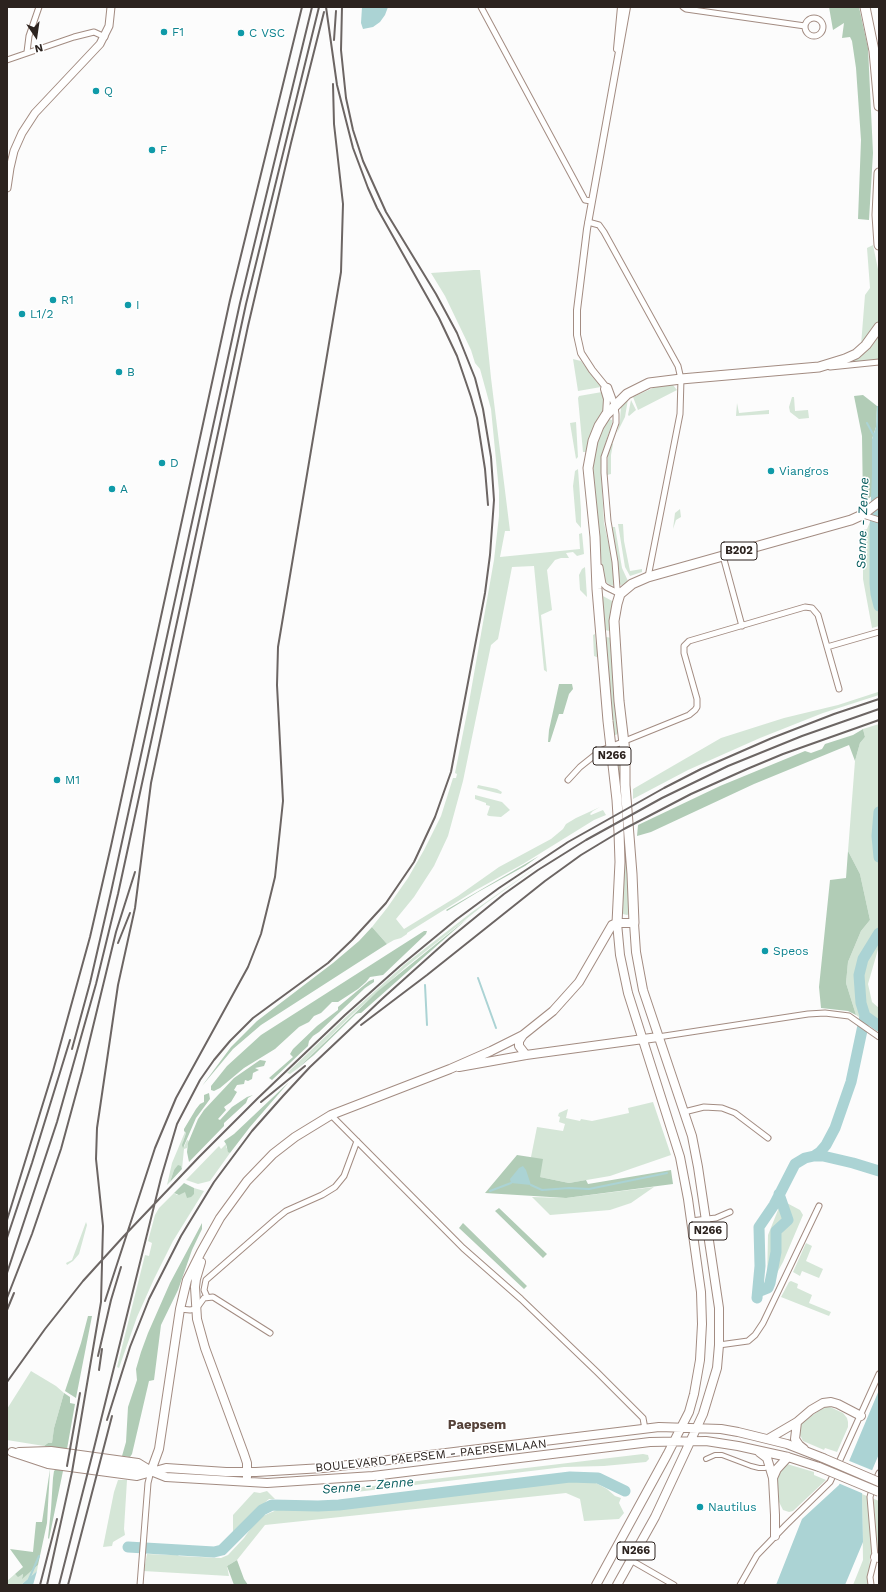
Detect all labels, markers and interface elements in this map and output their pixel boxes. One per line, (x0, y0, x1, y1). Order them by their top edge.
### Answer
north arrow (16, 16, 56, 56)
place label: F1 (172, 25, 184, 39)
place label: C VSC (249, 26, 285, 40)
marker: F1 (159, 27, 169, 37)
marker: C VSC (236, 28, 246, 38)
text: N (33, 41, 44, 55)
place label: Q (104, 84, 113, 98)
marker: Q (91, 86, 101, 96)
place label: F (160, 143, 167, 157)
marker: F (147, 145, 157, 155)
place label: R1 (61, 293, 74, 307)
marker: R1 (48, 295, 58, 305)
place label: I (136, 298, 140, 312)
marker: I (123, 300, 133, 310)
place label: L1/2 (30, 307, 54, 321)
marker: L1/2 (17, 309, 27, 319)
place label: B (127, 365, 135, 379)
marker: B (114, 367, 124, 377)
place label: D (170, 456, 179, 470)
marker: D (157, 458, 167, 468)
place label: Viangros (779, 464, 829, 478)
marker: Viangros (766, 466, 776, 476)
water label: Senne - Zenne (854, 477, 872, 569)
place label: A (120, 482, 128, 496)
marker: A (107, 484, 117, 494)
road number: B202 (721, 542, 757, 560)
road number: N266 (593, 747, 631, 765)
place label: M1 (65, 773, 80, 787)
marker: M1 (52, 775, 62, 785)
place label: Speos (773, 944, 809, 958)
marker: Speos (760, 946, 770, 956)
road number: N266 (689, 1222, 727, 1240)
district label: Paepsem (448, 1417, 506, 1433)
street label: BOULEVARD PAEPSEM - PAEPSEMLAAN (315, 1437, 547, 1475)
water label: Senne - Zenne (322, 1474, 414, 1498)
place label: Nautilus (708, 1500, 757, 1514)
marker: Nautilus (695, 1502, 705, 1512)
road number: N266 (617, 1542, 655, 1560)

